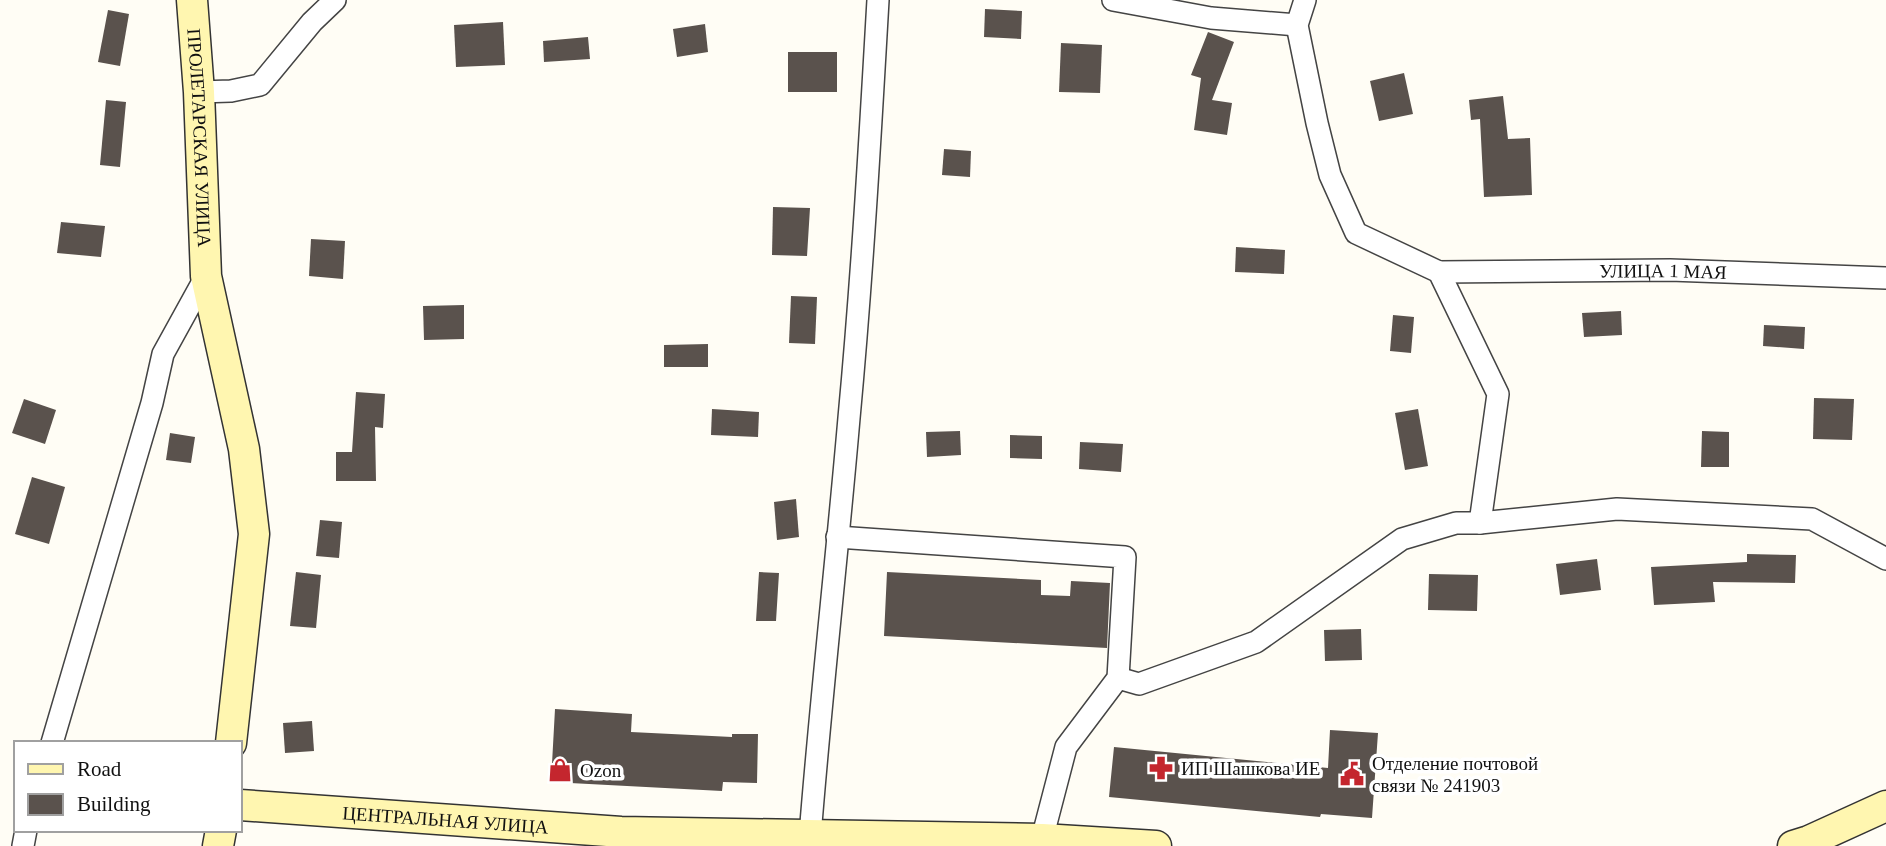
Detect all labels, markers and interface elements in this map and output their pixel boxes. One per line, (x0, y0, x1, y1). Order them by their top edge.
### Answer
street label: ПРОЛЕТАРСКАЯ УЛИЦА (183, 28, 215, 248)
street label: УЛИЦА 1 МАЯ (1599, 260, 1728, 283)
legend (14, 741, 242, 832)
place label: Отделение почтовой связи № 241903 (1372, 753, 1538, 796)
pharmacy icon: ИП Шашкова ИЕ (1147, 754, 1175, 782)
shop icon: Ozon (546, 756, 574, 784)
text: Road (77, 757, 122, 781)
place label: ИП Шашкова ИЕ (1181, 758, 1320, 779)
place label: Ozon (580, 760, 622, 781)
public building icon: Отделение почтовой связи № 241903 (1338, 760, 1366, 788)
text: Building (77, 792, 151, 816)
street label: ЦЕНТРАЛЬНАЯ УЛИЦА (342, 802, 550, 838)

